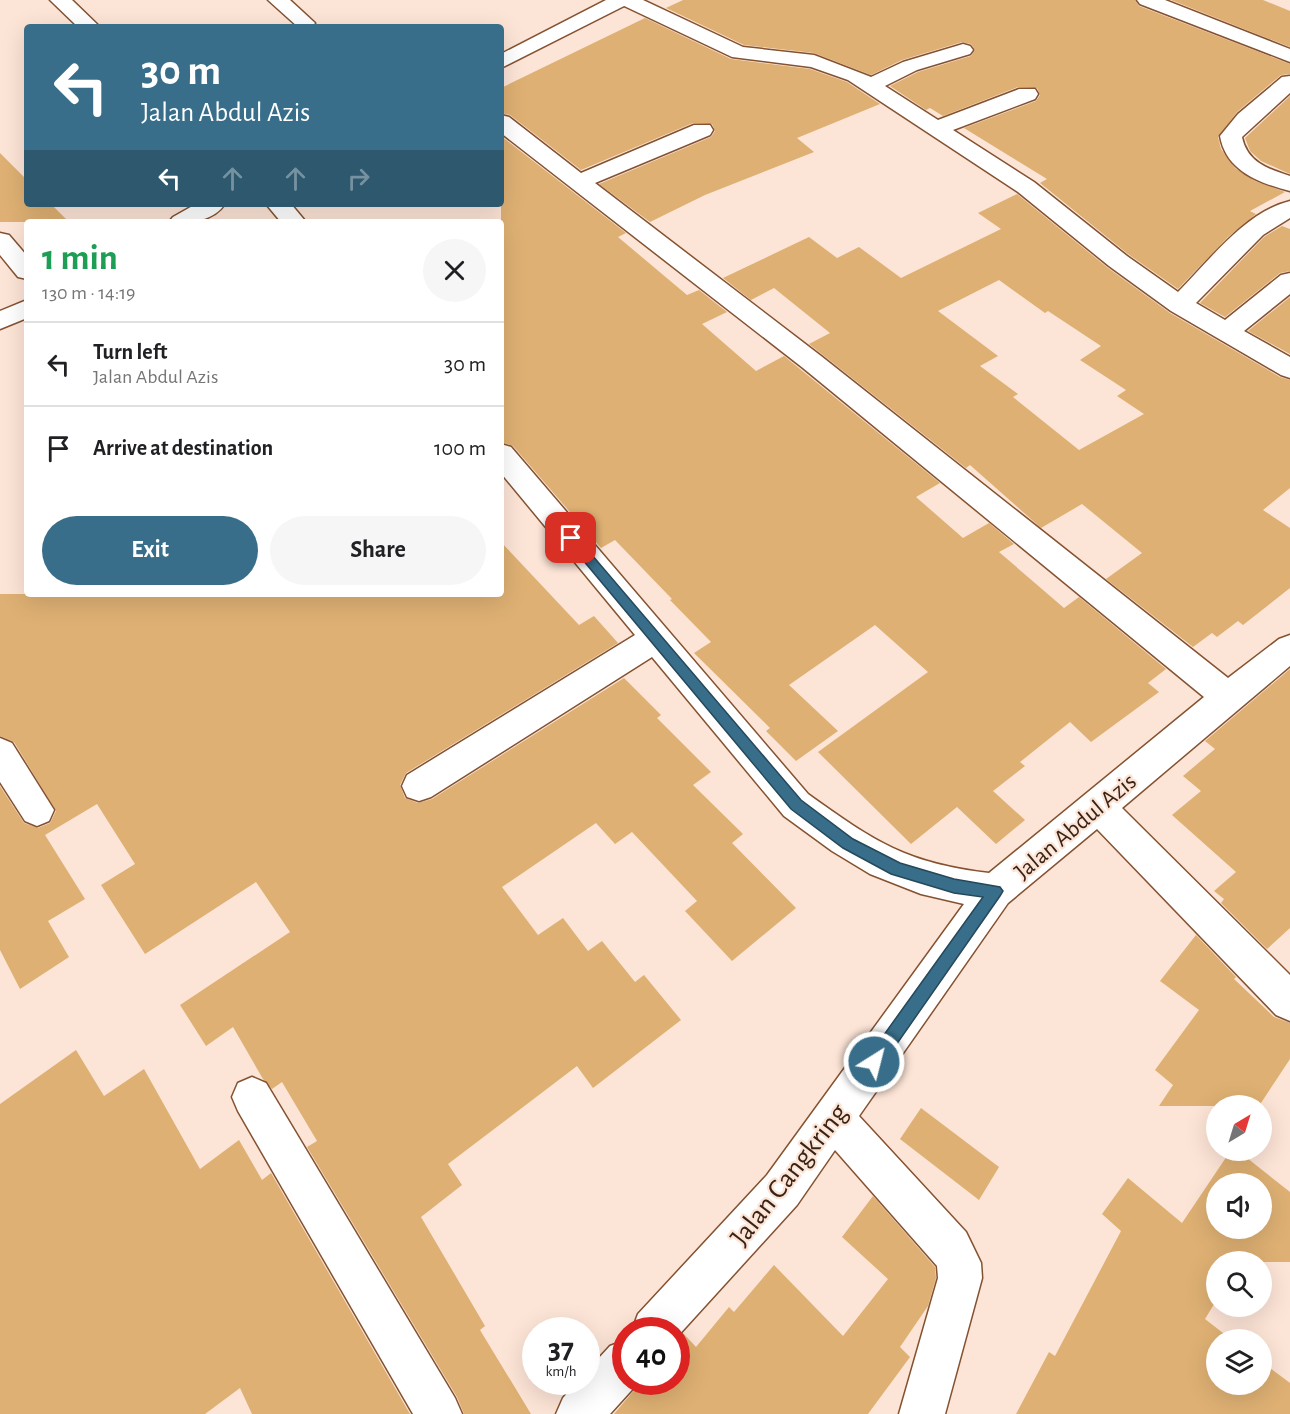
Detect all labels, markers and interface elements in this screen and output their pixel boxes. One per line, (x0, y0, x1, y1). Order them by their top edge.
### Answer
icon: left (42, 48, 120, 126)
text: 30 m (141, 50, 221, 92)
text: Jalan Abdul Azis (141, 99, 310, 126)
icon: left (153, 162, 186, 195)
icon: ahead (216, 162, 249, 195)
icon: ahead (279, 162, 312, 195)
icon: right (342, 162, 375, 195)
button: close (423, 239, 486, 302)
text: 1 min (42, 240, 118, 276)
text: 130 m · 14:19 (42, 283, 136, 303)
text: Turn left (93, 341, 167, 363)
icon: left (42, 348, 75, 381)
text: 30 m (444, 353, 486, 375)
text: Jalan Abdul Azis (93, 367, 218, 387)
icon: arrive (42, 432, 75, 465)
text: Arrive at destination (93, 437, 273, 459)
text: 100 m (434, 437, 486, 459)
pin (545, 512, 596, 563)
button: Exit (42, 516, 258, 585)
button: Share (270, 516, 486, 585)
icon: arrive (554, 521, 587, 554)
street label: Jalan Abdul Azis (1010, 769, 1141, 884)
position arrow (842, 1030, 906, 1094)
north arrow (1206, 1095, 1272, 1161)
map controls (1206, 1095, 1272, 1395)
street label: Jalan Cangkring (726, 1099, 854, 1251)
button: sound (1206, 1173, 1272, 1239)
button: search (1206, 1251, 1272, 1317)
speed limit sign: 40 (612, 1317, 690, 1395)
button: layers (1206, 1329, 1272, 1395)
text: 37 (548, 1334, 574, 1364)
text: km/h (546, 1364, 576, 1379)

